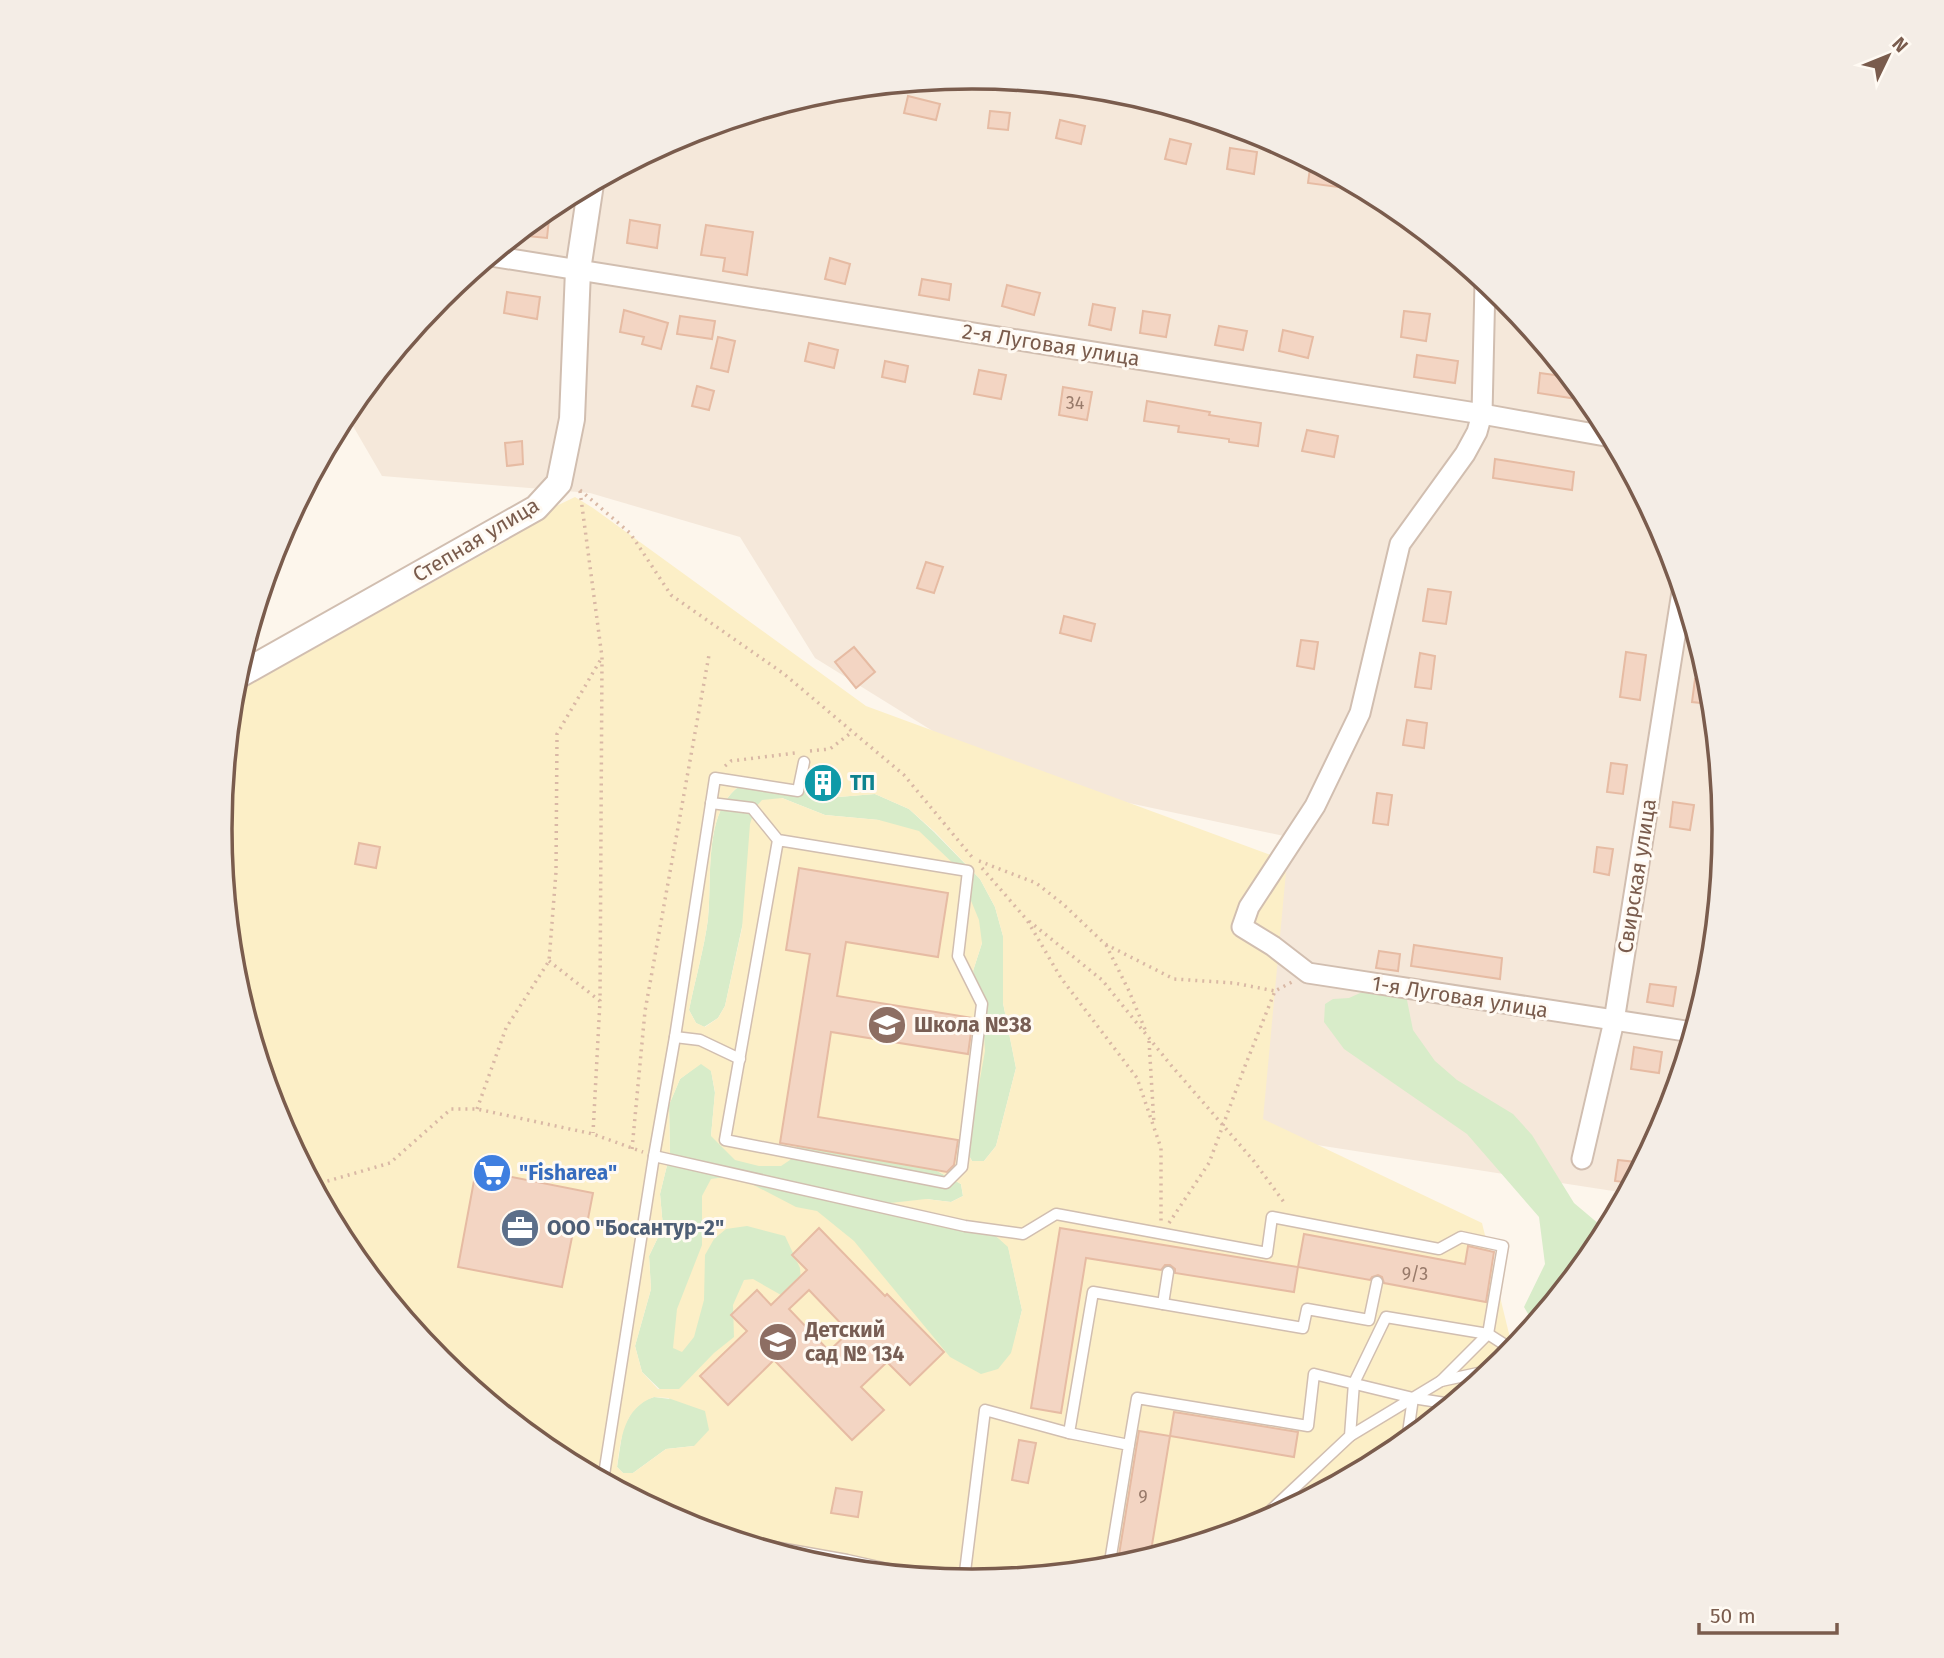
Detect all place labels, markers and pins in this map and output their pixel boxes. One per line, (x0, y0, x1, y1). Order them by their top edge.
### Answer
building icon: ТП (802, 762, 844, 804)
place label: ТП (850, 770, 875, 796)
school or university icon: Школа №38 (866, 1004, 908, 1046)
place label: Школа №38 (914, 1012, 1032, 1038)
supermarket icon: "Fisharea" (471, 1152, 513, 1194)
place label: "Fisharea" (519, 1160, 617, 1186)
office icon: ООО "Босантур-2" (499, 1207, 541, 1249)
place label: ООО "Босантур-2" (547, 1215, 724, 1241)
place label: Детский сад № 134 (804, 1317, 904, 1367)
school or university icon: Детский сад № 134 (757, 1321, 799, 1363)

